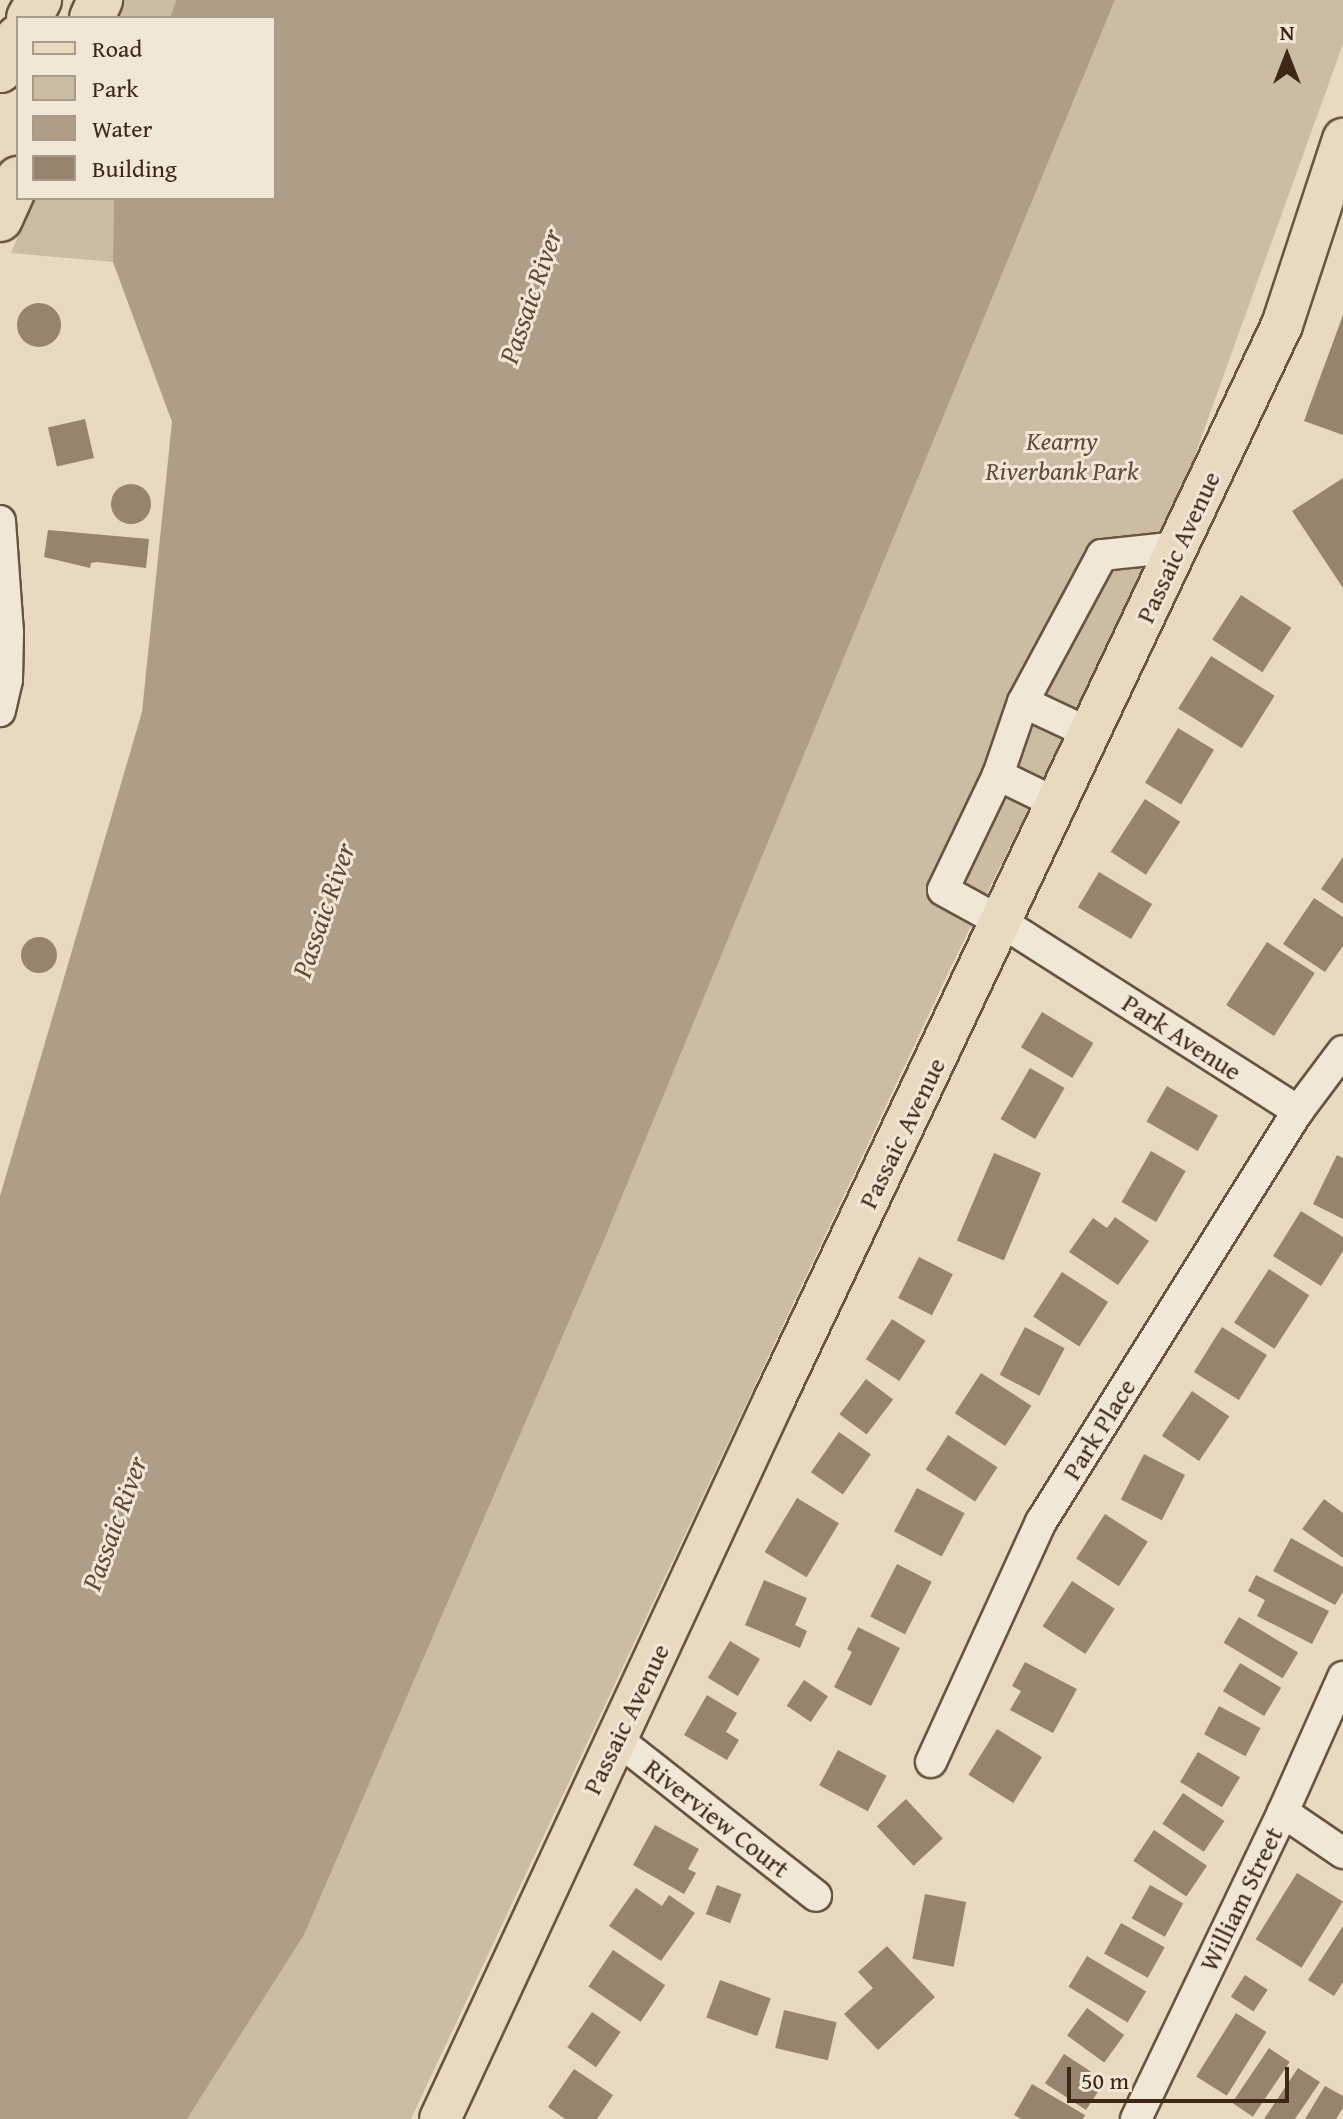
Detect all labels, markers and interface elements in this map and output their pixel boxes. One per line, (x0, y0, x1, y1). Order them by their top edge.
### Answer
legend (16, 16, 276, 200)
north arrow (1247, 16, 1327, 96)
text: N (1280, 16, 1294, 48)
text: Road (92, 31, 142, 66)
text: Park (92, 71, 138, 106)
text: Water (92, 111, 152, 146)
text: Building (92, 151, 177, 186)
water label: Passaic River (491, 224, 569, 368)
park label: Kearny Riverbank Park (985, 425, 1139, 486)
street label: Passaic Avenue (1129, 466, 1227, 628)
water label: Passaic River (284, 838, 362, 982)
street label: Park Avenue (1117, 987, 1247, 1087)
street label: Passaic Avenue (852, 1053, 952, 1213)
street label: Park Place (1056, 1373, 1142, 1485)
water label: Passaic River (74, 1451, 154, 1595)
street label: Passaic Avenue (576, 1639, 676, 1799)
street label: Riverview Court (638, 1752, 796, 1884)
street label: William Street (1193, 1822, 1289, 1976)
scale bar (1071, 2051, 1293, 2101)
text: 50 m (1081, 2063, 1129, 2098)

